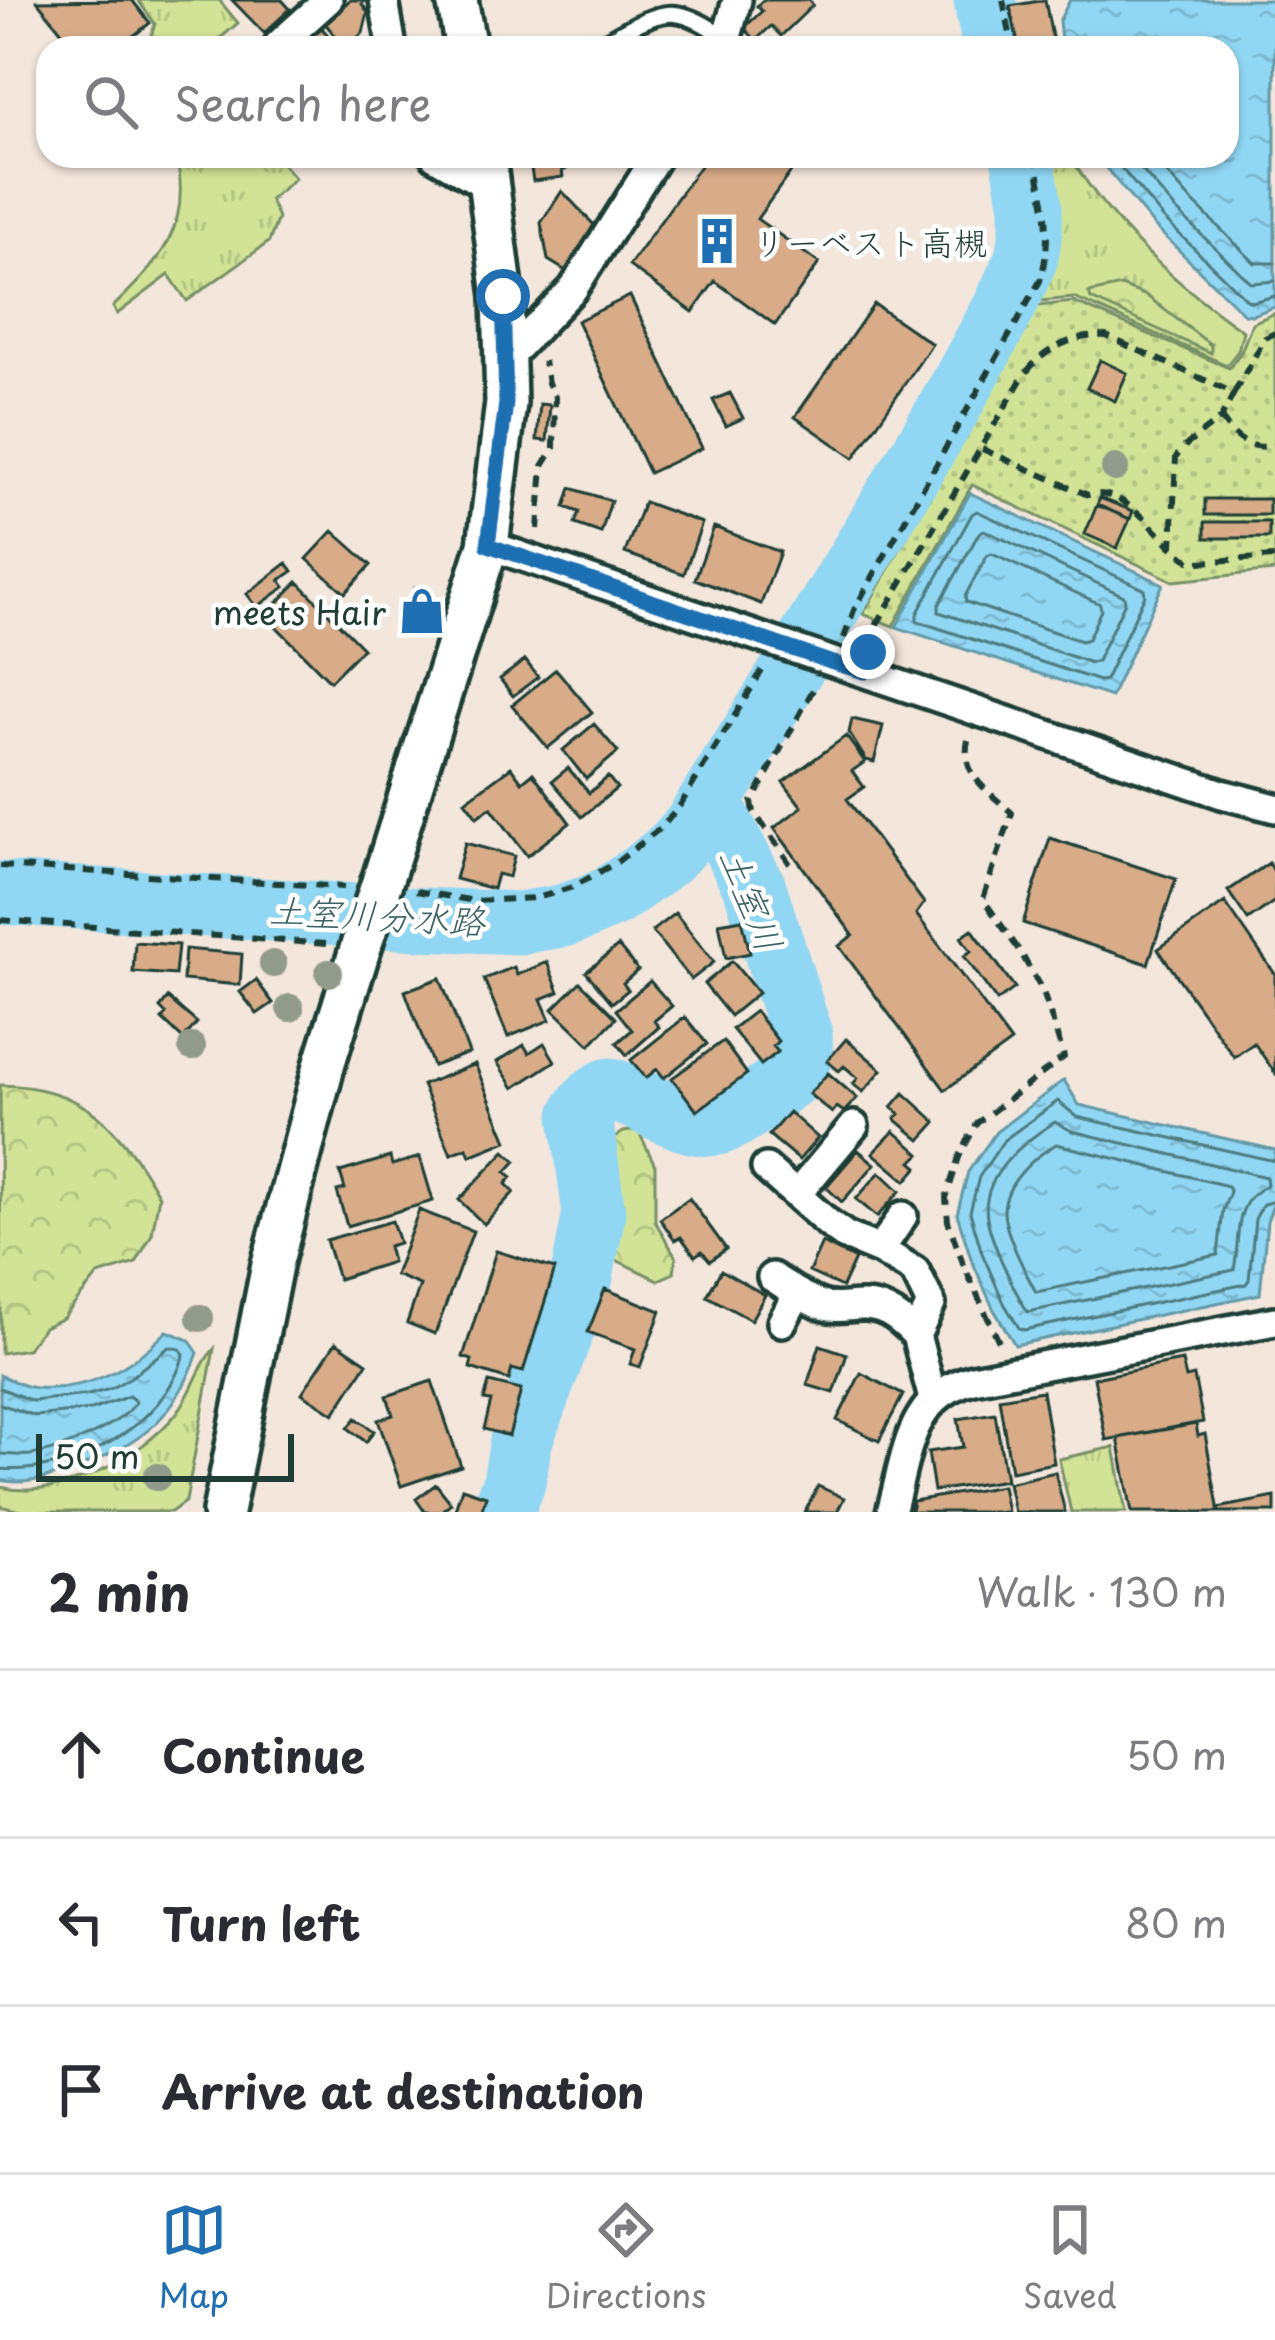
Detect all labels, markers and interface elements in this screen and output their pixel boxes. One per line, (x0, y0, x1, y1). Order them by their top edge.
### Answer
search box (36, 36, 1239, 168)
text: Search here (174, 68, 431, 136)
icon: search (78, 69, 144, 135)
building icon: リーベスト高槻 (692, 216, 742, 266)
place label: リーベスト高槻 (753, 216, 987, 266)
route start (476, 269, 530, 323)
place label: meets Hair (213, 586, 386, 636)
shop icon: meets Hair (397, 586, 447, 636)
route end (841, 625, 895, 679)
water label: 土室川 (708, 839, 798, 959)
water label: 土室川分水路 (268, 881, 488, 947)
scale bar (36, 1428, 294, 1481)
text: 50 m (54, 1430, 140, 1480)
text: 2 min (48, 1552, 190, 1629)
text: Walk · 130 m (977, 1561, 1227, 1620)
text: Continue (162, 1720, 365, 1788)
icon: ahead (48, 1721, 114, 1787)
text: 50 m (1126, 1724, 1227, 1783)
text: Turn left (162, 1888, 361, 1956)
icon: left (48, 1889, 114, 1955)
text: 80 m (1125, 1892, 1227, 1951)
text: Arrive at destination (162, 2056, 645, 2124)
icon: arrive (48, 2057, 114, 2123)
tab: Map (158, 2197, 229, 2319)
tab: Directions (546, 2197, 706, 2319)
tab: Saved (1023, 2197, 1117, 2319)

